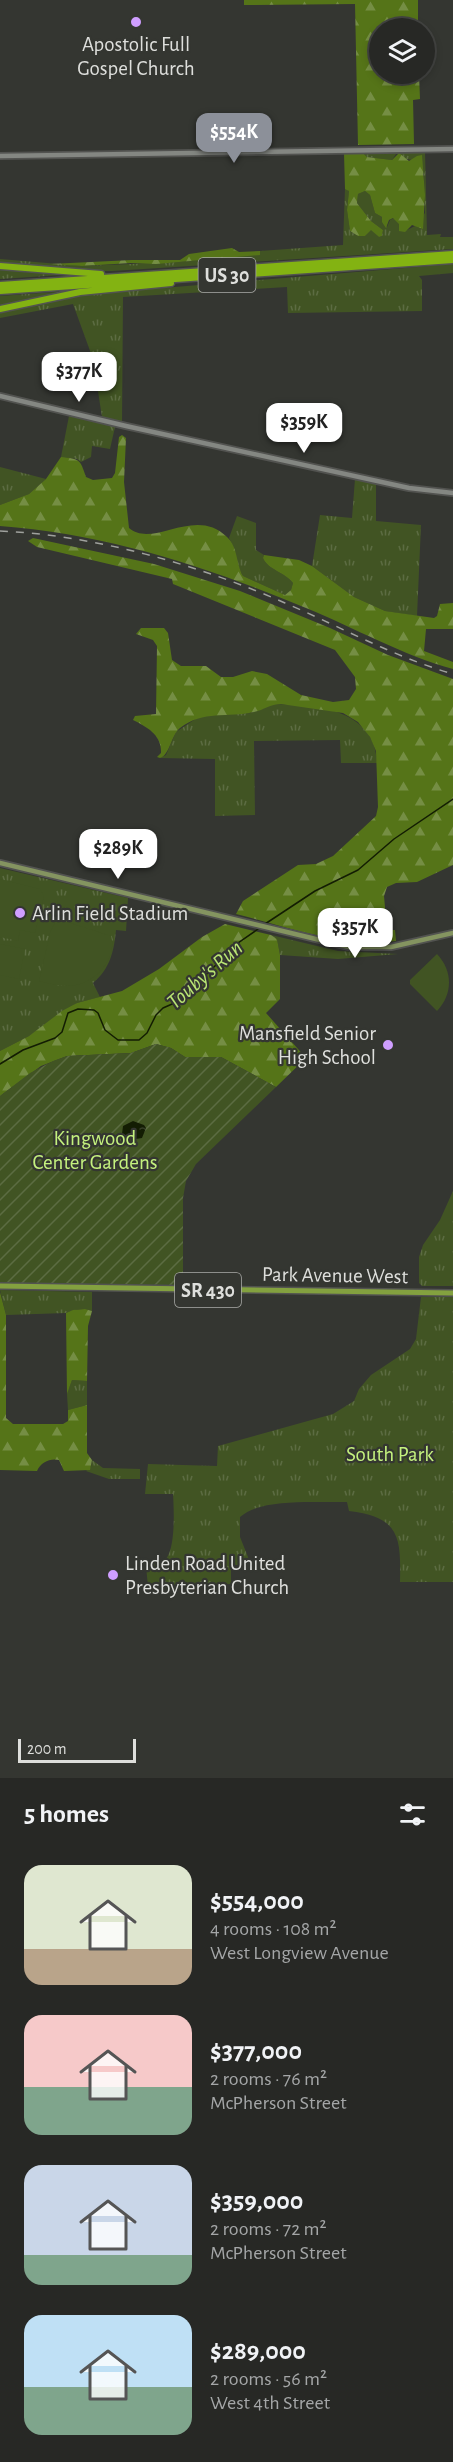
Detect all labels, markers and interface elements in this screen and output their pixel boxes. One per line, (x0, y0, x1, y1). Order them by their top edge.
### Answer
marker: Apostolic Full Gospel Church (129, 15, 143, 29)
map controls (369, 18, 435, 84)
button: layers (369, 18, 435, 84)
place label: Apostolic Full Gospel Church (77, 34, 195, 79)
pin: $554K (192, 113, 276, 164)
text: $554K (210, 122, 258, 142)
road number: US 30 (198, 258, 256, 292)
pin: $377K (37, 352, 121, 403)
text: $377K (56, 361, 102, 381)
pin: $359K (262, 403, 346, 454)
text: $359K (280, 412, 328, 432)
pin: $289K (76, 829, 160, 880)
text: $289K (93, 838, 143, 858)
place label: Arlin Field Stadium (32, 903, 188, 924)
marker: Arlin Field Stadium (13, 906, 27, 920)
pin: $357K (313, 908, 397, 959)
text: $357K (332, 917, 378, 937)
water label: Touby's Run (163, 936, 247, 1013)
place label: Mansfield Senior High School (239, 1023, 376, 1068)
marker: Mansfield Senior High School (381, 1038, 395, 1052)
park label: Kingwood Center Gardens (32, 1128, 158, 1173)
street label: Park Avenue West (262, 1264, 409, 1287)
road number: SR 430 (175, 1273, 241, 1307)
park label: South Park (346, 1444, 434, 1465)
place label: Linden Road United Presbyterian Church (125, 1553, 289, 1598)
marker: Linden Road United Presbyterian Church (106, 1568, 120, 1582)
scale bar (18, 1736, 136, 1764)
text: 200 m (27, 1741, 67, 1757)
icon: filters (396, 1798, 429, 1831)
text: 5 homes (24, 1801, 109, 1827)
text: $554,000 (210, 1888, 304, 1914)
icon: home (72, 1889, 144, 1961)
text: 4 rooms · 108 m² (210, 1919, 337, 1939)
text: West Longview Avenue (210, 1943, 389, 1963)
text: $377,000 (210, 2038, 302, 2064)
icon: home (72, 2039, 144, 2111)
text: 2 rooms · 76 m² (210, 2069, 327, 2089)
text: McPherson Street (210, 2093, 347, 2113)
text: $359,000 (210, 2188, 303, 2214)
icon: home (72, 2189, 144, 2261)
text: 2 rooms · 72 m² (210, 2219, 327, 2239)
text: McPherson Street (210, 2243, 347, 2263)
text: $289,000 (210, 2338, 306, 2364)
icon: home (72, 2339, 144, 2411)
text: 2 rooms · 56 m² (210, 2369, 327, 2389)
text: West 4th Street (210, 2393, 330, 2413)

